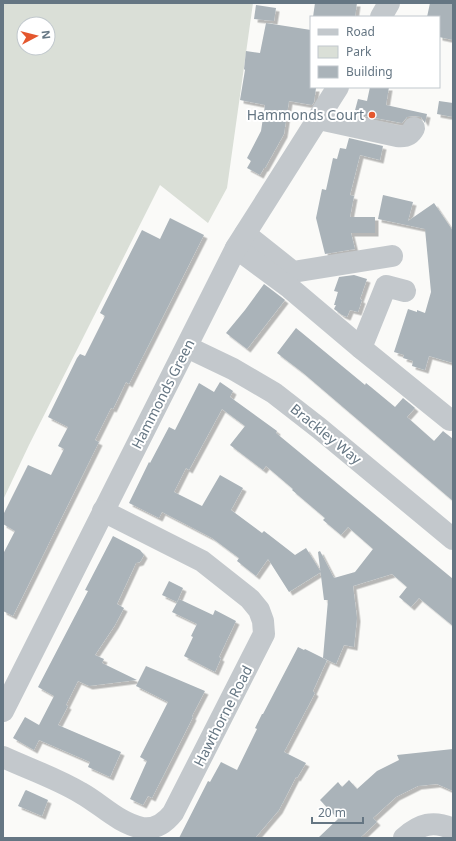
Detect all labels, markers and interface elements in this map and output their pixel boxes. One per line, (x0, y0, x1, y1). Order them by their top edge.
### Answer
north arrow (16, 16, 56, 56)
legend (310, 16, 440, 88)
text: Road (346, 23, 375, 40)
text: N (38, 29, 54, 40)
text: Park (346, 43, 372, 60)
text: Building (346, 63, 393, 80)
place label: Hammonds Court (247, 105, 364, 124)
marker: Hammonds Court (367, 110, 377, 120)
street label: Hammonds Green (127, 336, 198, 452)
street label: Brackley Way (287, 399, 367, 469)
street label: Hawthorne Road (189, 662, 256, 770)
scale bar (312, 799, 363, 825)
text: 20 m (318, 804, 346, 821)

